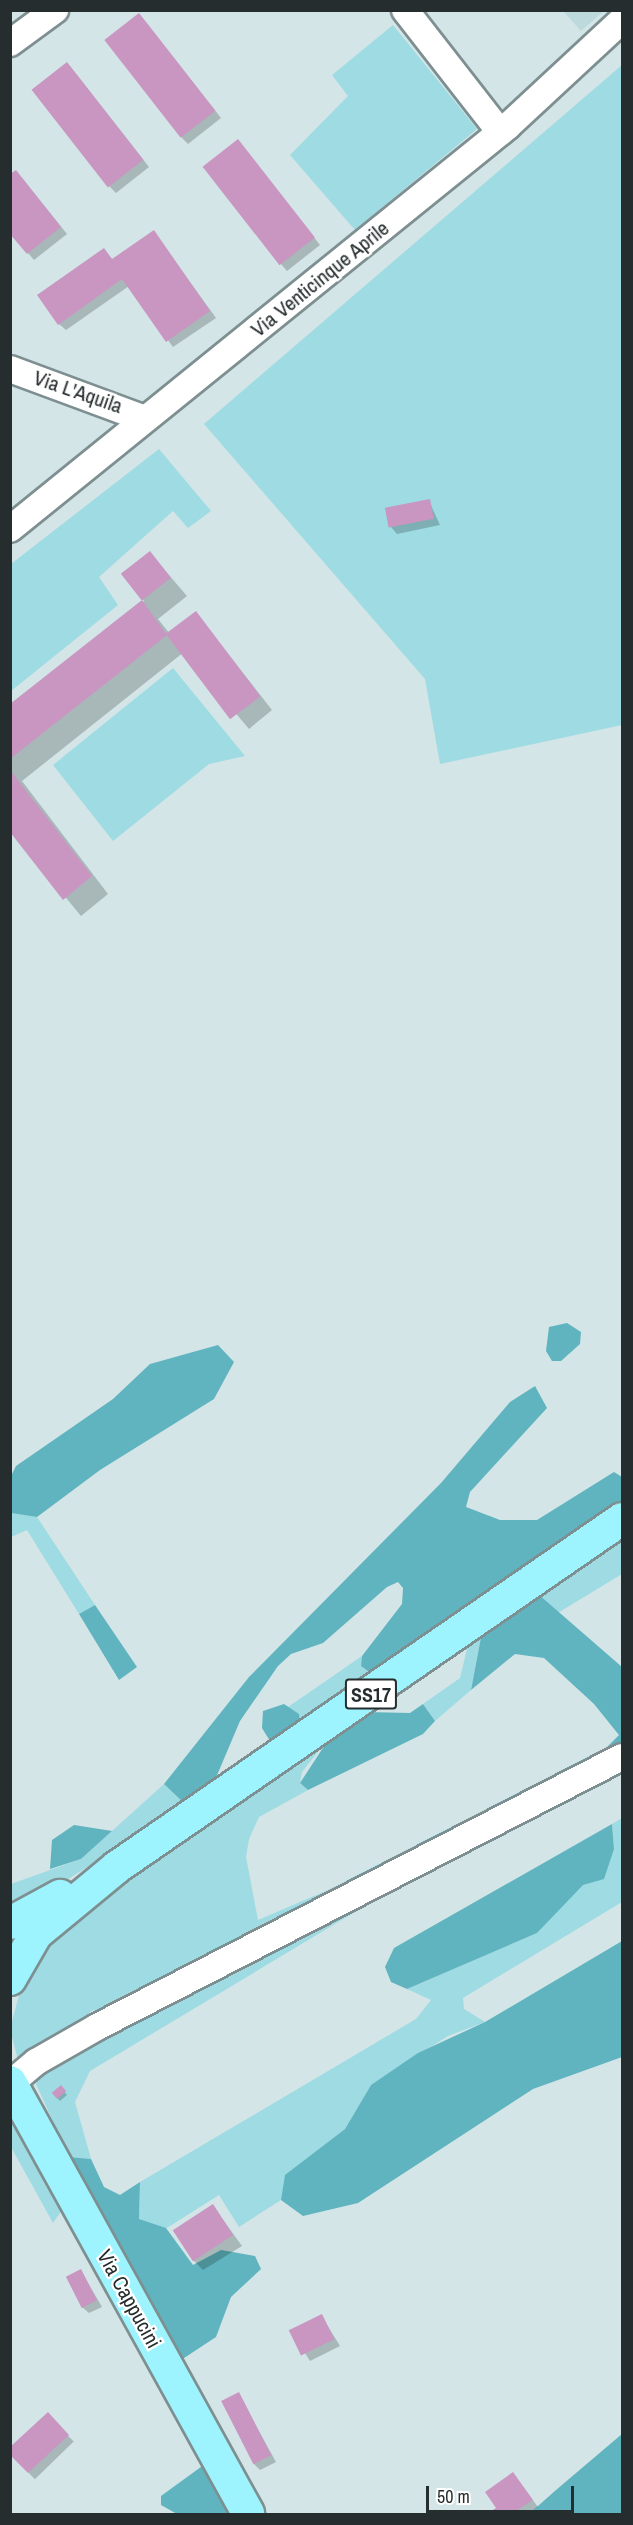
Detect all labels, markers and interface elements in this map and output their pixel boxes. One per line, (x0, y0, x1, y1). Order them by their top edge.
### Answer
street label: Via Venticinque Aprile (246, 215, 394, 343)
street label: Via L'Aquila (30, 365, 126, 419)
road number: SS17 (344, 1677, 398, 1711)
street label: Via Cappucini (92, 2245, 166, 2353)
scale bar (429, 2474, 578, 2512)
text: 50 m (437, 2484, 470, 2509)

